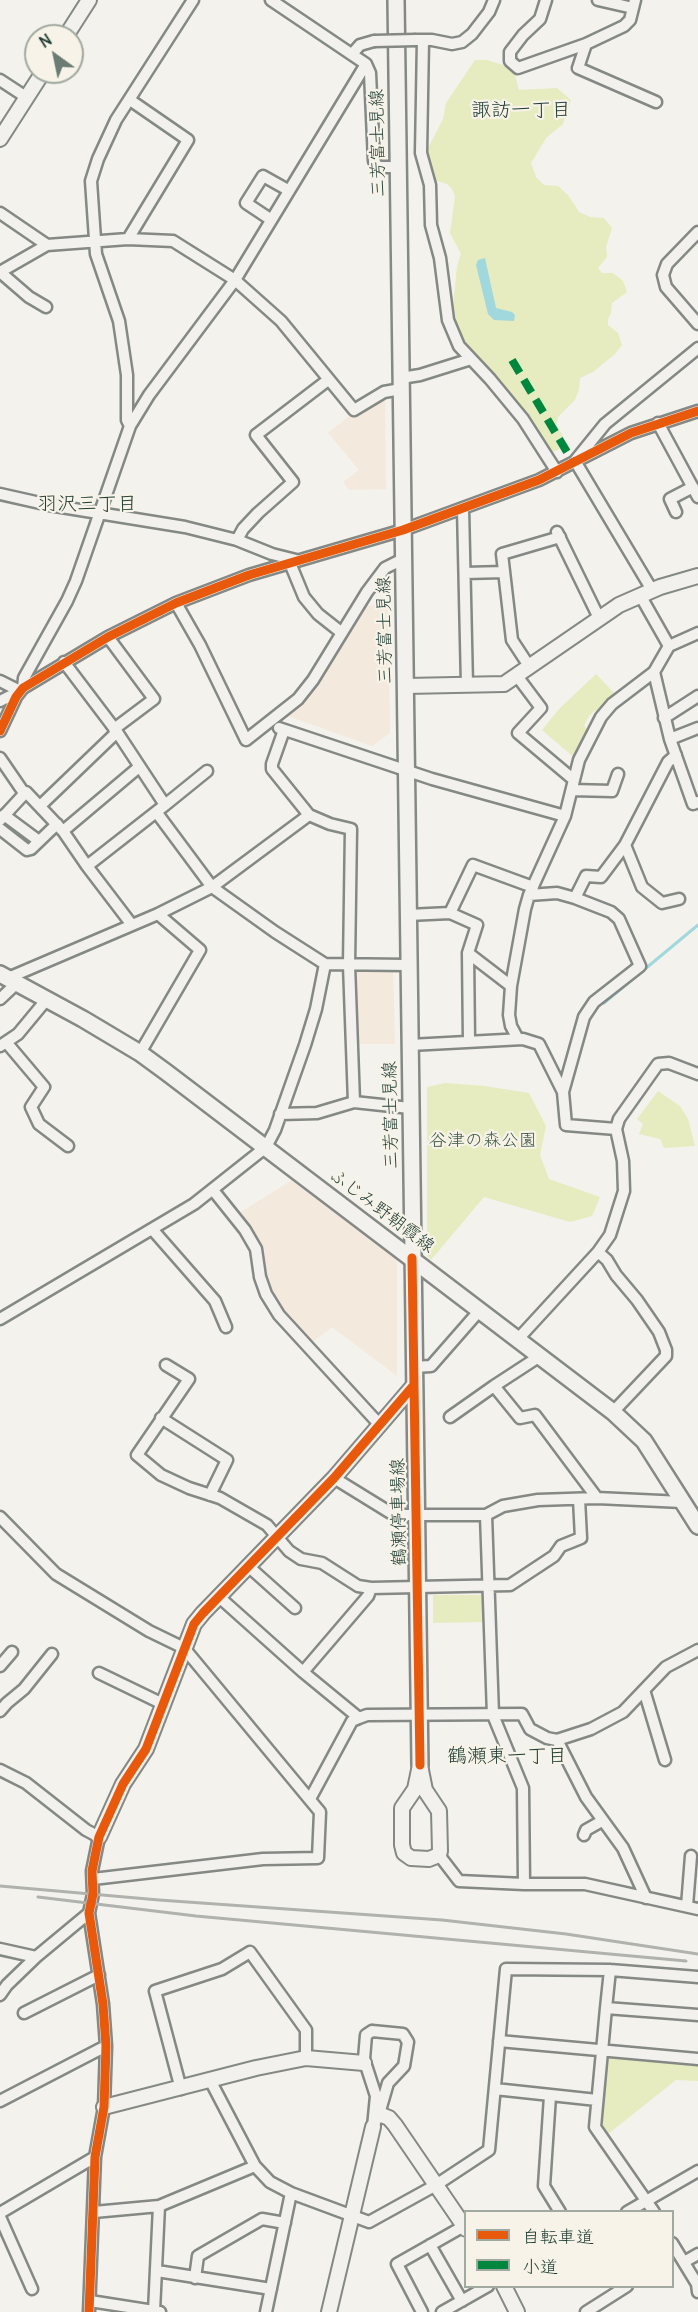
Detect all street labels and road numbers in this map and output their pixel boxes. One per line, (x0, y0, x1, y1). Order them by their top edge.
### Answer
street label: 三芳富士見線 (366, 89, 390, 197)
street label: 三芳富士見線 (373, 576, 397, 684)
street label: 三芳富士見線 (379, 1061, 403, 1169)
street label: ふじみ野朝霞線 (325, 1164, 439, 1258)
street label: 鶴瀬停車場線 (387, 1458, 411, 1566)

